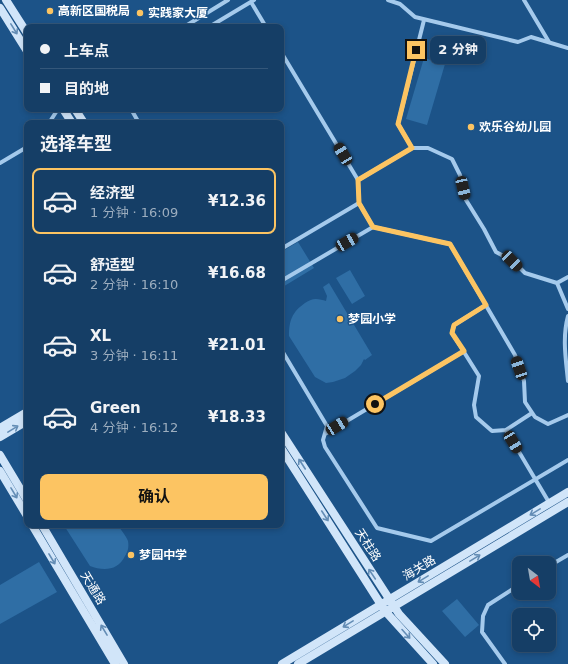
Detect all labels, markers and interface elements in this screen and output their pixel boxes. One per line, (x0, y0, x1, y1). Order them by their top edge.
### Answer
place label: 高新区国税局 (58, 4, 130, 18)
marker: 高新区国税局 (45, 6, 55, 16)
place label: 实践家大厦 (148, 6, 208, 20)
marker: 实践家大厦 (135, 8, 145, 18)
one-way arrow (9, 24, 18, 35)
callout: 2 分钟 (430, 36, 486, 64)
route end (407, 41, 425, 59)
text: 上车点 (64, 42, 109, 60)
text: 2 分钟 (438, 42, 478, 57)
text: 目的地 (64, 80, 109, 98)
place label: 欢乐谷幼儿园 (479, 120, 551, 134)
marker: 欢乐谷幼儿园 (466, 122, 476, 132)
text: 选择车型 (40, 133, 112, 154)
car (332, 141, 354, 167)
car (454, 175, 472, 201)
icon: car (42, 183, 78, 219)
text: 经济型 (90, 184, 135, 202)
text: ¥12.36 (208, 192, 266, 210)
text: 1 分钟 · 16:09 (90, 205, 178, 220)
car (334, 231, 360, 253)
car (499, 248, 525, 274)
icon: car (42, 255, 78, 291)
text: 舒适型 (90, 256, 135, 274)
text: ¥16.68 (208, 264, 266, 282)
text: 2 分钟 · 16:10 (90, 277, 178, 292)
place label: 梦园小学 (348, 312, 396, 326)
marker: 梦园小学 (335, 314, 345, 324)
icon: car (42, 327, 78, 363)
text: XL (90, 327, 111, 345)
text: ¥21.01 (208, 336, 266, 354)
text: 3 分钟 · 16:11 (90, 348, 178, 363)
car (509, 355, 529, 381)
route start (366, 395, 384, 413)
icon: car (42, 399, 78, 435)
text: Green (90, 399, 141, 417)
text: ¥18.33 (208, 408, 266, 426)
car (324, 415, 350, 437)
text: 4 分钟 · 16:12 (90, 420, 178, 435)
one-way arrow (8, 425, 19, 434)
car (502, 429, 524, 455)
one-way arrow (297, 458, 305, 470)
button: 确认 (40, 474, 268, 520)
one-way arrow (10, 487, 18, 499)
one-way arrow (529, 509, 541, 517)
one-way arrow (321, 510, 329, 522)
street label: 天柱路 (352, 526, 384, 564)
place label: 梦园中学 (139, 548, 187, 562)
marker: 梦园中学 (126, 550, 136, 560)
one-way arrow (49, 552, 57, 564)
street label: 海关路 (400, 553, 438, 583)
one-way arrow (469, 553, 481, 561)
north arrow (512, 556, 556, 600)
map controls (512, 556, 556, 652)
one-way arrow (367, 568, 376, 579)
street label: 天通路 (78, 569, 108, 607)
one-way arrow (417, 576, 429, 584)
button: locate (512, 608, 556, 652)
one-way arrow (342, 621, 354, 629)
one-way arrow (100, 624, 108, 636)
one-way arrow (401, 629, 410, 639)

